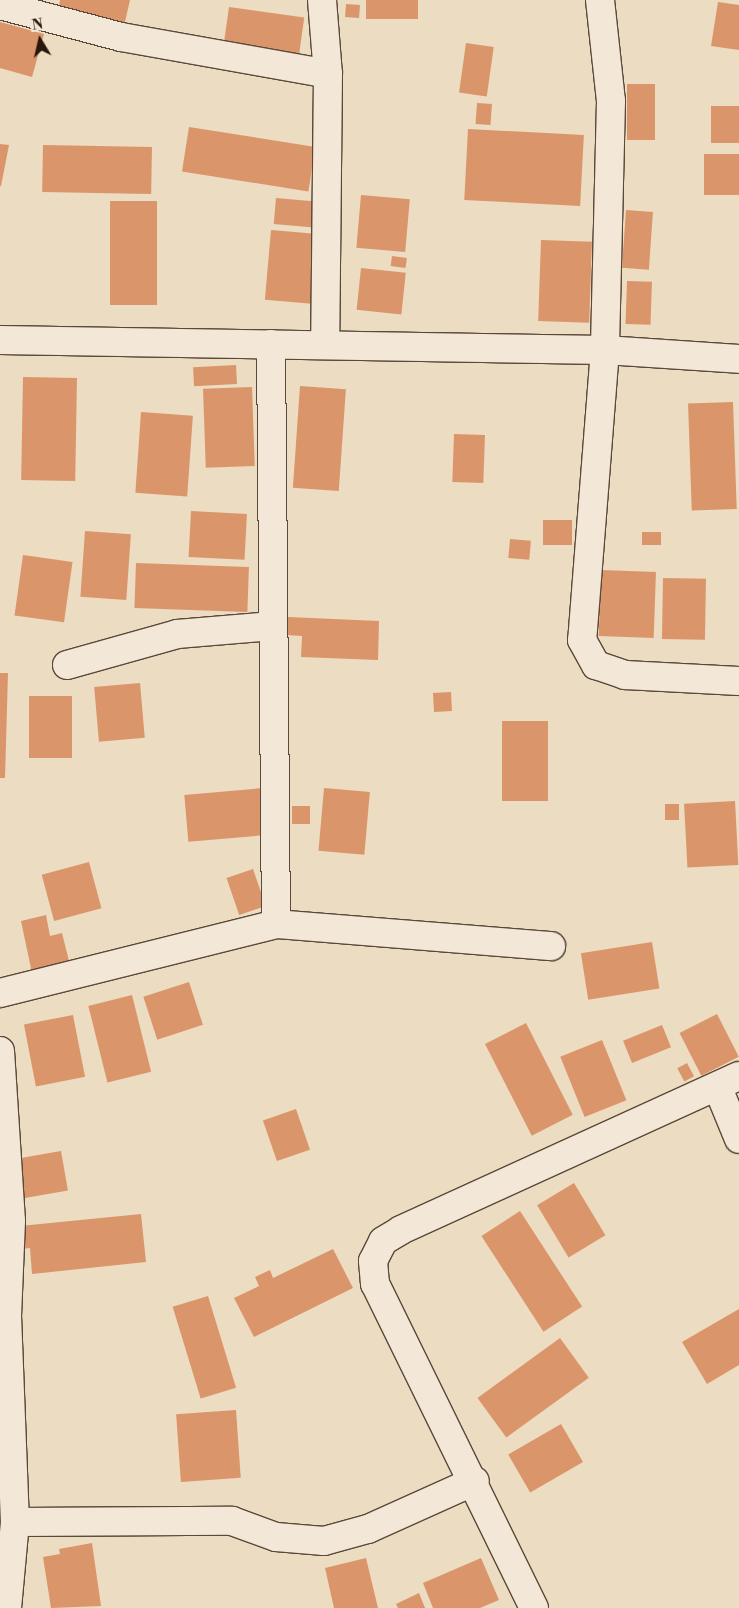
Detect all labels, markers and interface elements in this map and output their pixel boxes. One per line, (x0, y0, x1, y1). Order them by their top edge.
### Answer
north arrow (15, 15, 65, 65)
text: N (31, 15, 45, 35)

